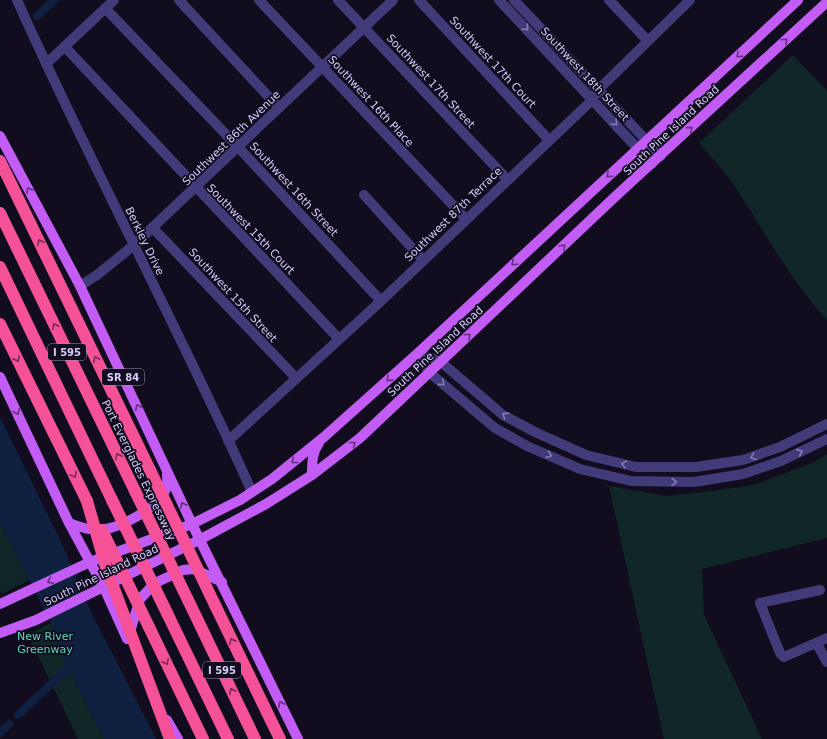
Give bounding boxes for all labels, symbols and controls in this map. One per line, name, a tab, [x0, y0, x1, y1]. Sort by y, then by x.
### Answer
street label: Southwest 17th Court	[447, 14, 539, 111]
one-way arrow	[521, 24, 528, 31]
street label: Southwest 18th Street	[538, 25, 632, 124]
street label: Southwest 17th Street	[384, 32, 478, 131]
one-way arrow	[780, 38, 788, 46]
one-way arrow	[736, 50, 744, 58]
street label: Southwest 16th Place	[325, 53, 416, 150]
street label: South Pine Island Road	[621, 83, 722, 178]
street label: Southwest 86th Avenue	[180, 88, 283, 189]
one-way arrow	[610, 119, 617, 126]
one-way arrow	[685, 127, 692, 134]
street label: Southwest 16th Street	[247, 140, 341, 239]
street label: Southwest 87th Terrace	[402, 164, 505, 264]
one-way arrow	[606, 170, 614, 178]
street label: Southwest 15th Court	[204, 182, 298, 278]
one-way arrow	[26, 187, 33, 194]
street label: Berkley Drive	[122, 205, 167, 278]
one-way arrow	[37, 239, 45, 247]
one-way arrow	[558, 244, 566, 252]
street label: Southwest 15th Street	[186, 246, 280, 345]
one-way arrow	[511, 259, 519, 266]
street label: South Pine Island Road	[385, 304, 486, 399]
one-way arrow	[52, 323, 60, 330]
one-way arrow	[463, 334, 471, 341]
road number: I 595	[48, 344, 86, 360]
one-way arrow	[12, 354, 20, 362]
one-way arrow	[93, 356, 101, 364]
road number: SR 84	[102, 369, 144, 385]
one-way arrow	[386, 374, 394, 382]
one-way arrow	[437, 378, 444, 385]
street label: Port Everglades Expressway	[99, 398, 179, 543]
one-way arrow	[135, 404, 143, 412]
one-way arrow	[12, 407, 20, 415]
one-way arrow	[502, 412, 509, 420]
one-way arrow	[348, 442, 355, 449]
one-way arrow	[796, 449, 803, 457]
one-way arrow	[544, 450, 552, 458]
one-way arrow	[115, 452, 123, 460]
one-way arrow	[750, 452, 757, 460]
one-way arrow	[291, 457, 298, 464]
one-way arrow	[621, 460, 628, 469]
one-way arrow	[70, 471, 77, 479]
one-way arrow	[671, 477, 677, 486]
one-way arrow	[180, 501, 188, 509]
street label: South Pine Island Road	[42, 542, 161, 609]
one-way arrow	[47, 576, 54, 584]
park label: New River Greenway	[17, 630, 73, 656]
one-way arrow	[229, 638, 237, 645]
one-way arrow	[161, 658, 169, 665]
road number: I 595	[203, 662, 241, 678]
one-way arrow	[229, 688, 237, 696]
one-way arrow	[278, 701, 286, 708]

